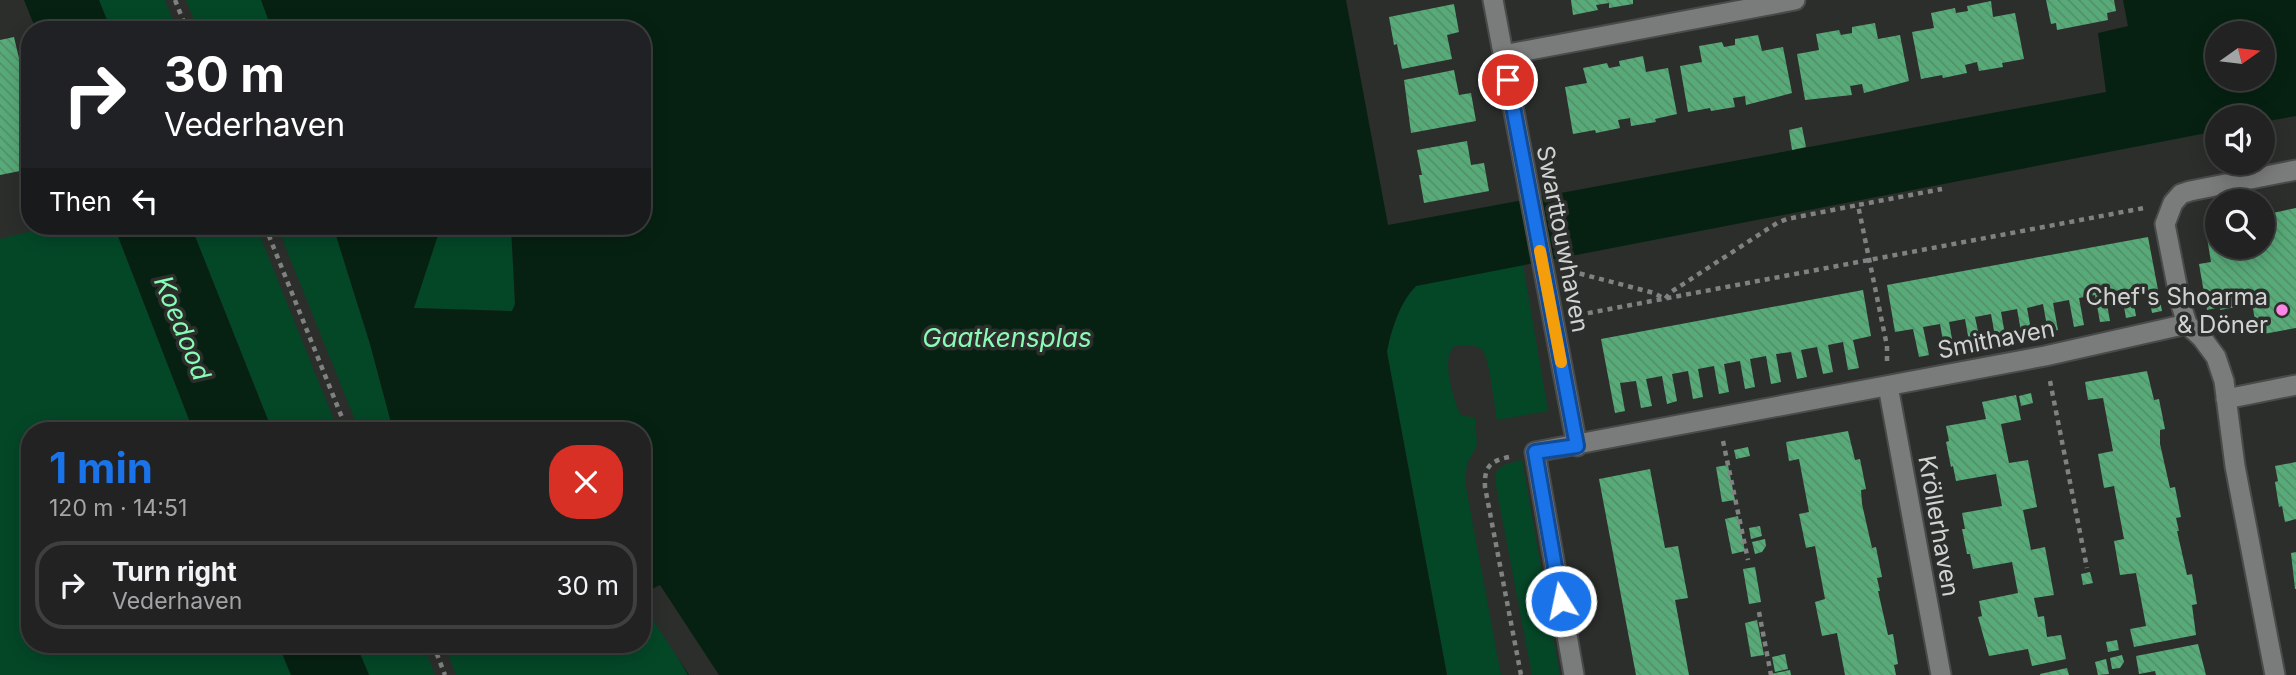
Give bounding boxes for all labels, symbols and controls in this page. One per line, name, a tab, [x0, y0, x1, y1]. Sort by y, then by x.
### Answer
north arrow	[2205, 21, 2275, 91]
map controls	[2205, 21, 2275, 259]
text: 30 m	[164, 45, 285, 104]
icon: right	[49, 49, 140, 140]
pin	[1478, 50, 1538, 110]
icon: arrive	[1489, 61, 1527, 99]
text: Vederhaven	[164, 105, 345, 144]
button: sound	[2205, 105, 2275, 175]
street label: Swarttouwhaven	[1531, 143, 1595, 335]
icon: left	[126, 182, 164, 220]
text: Then	[49, 186, 112, 217]
button: search	[2205, 189, 2275, 259]
water label: Koedood	[148, 271, 218, 385]
place label: Chef's Shoarma & Döner	[2085, 282, 2268, 339]
marker: Chef's Shoarma & Döner	[2274, 302, 2290, 318]
street label: Smithaven	[1935, 313, 2057, 365]
water label: Gaatkensplas	[922, 322, 1092, 353]
text: 1 min	[49, 442, 153, 493]
button: close	[549, 445, 623, 519]
street label: Kröllerhaven	[1912, 453, 1966, 599]
text: 120 m · 14:51	[49, 494, 187, 522]
text: Turn right	[112, 556, 237, 587]
position arrow	[1524, 564, 1598, 638]
icon: right	[53, 566, 91, 604]
text: 30 m	[556, 570, 619, 601]
text: Vederhaven	[112, 587, 242, 615]

